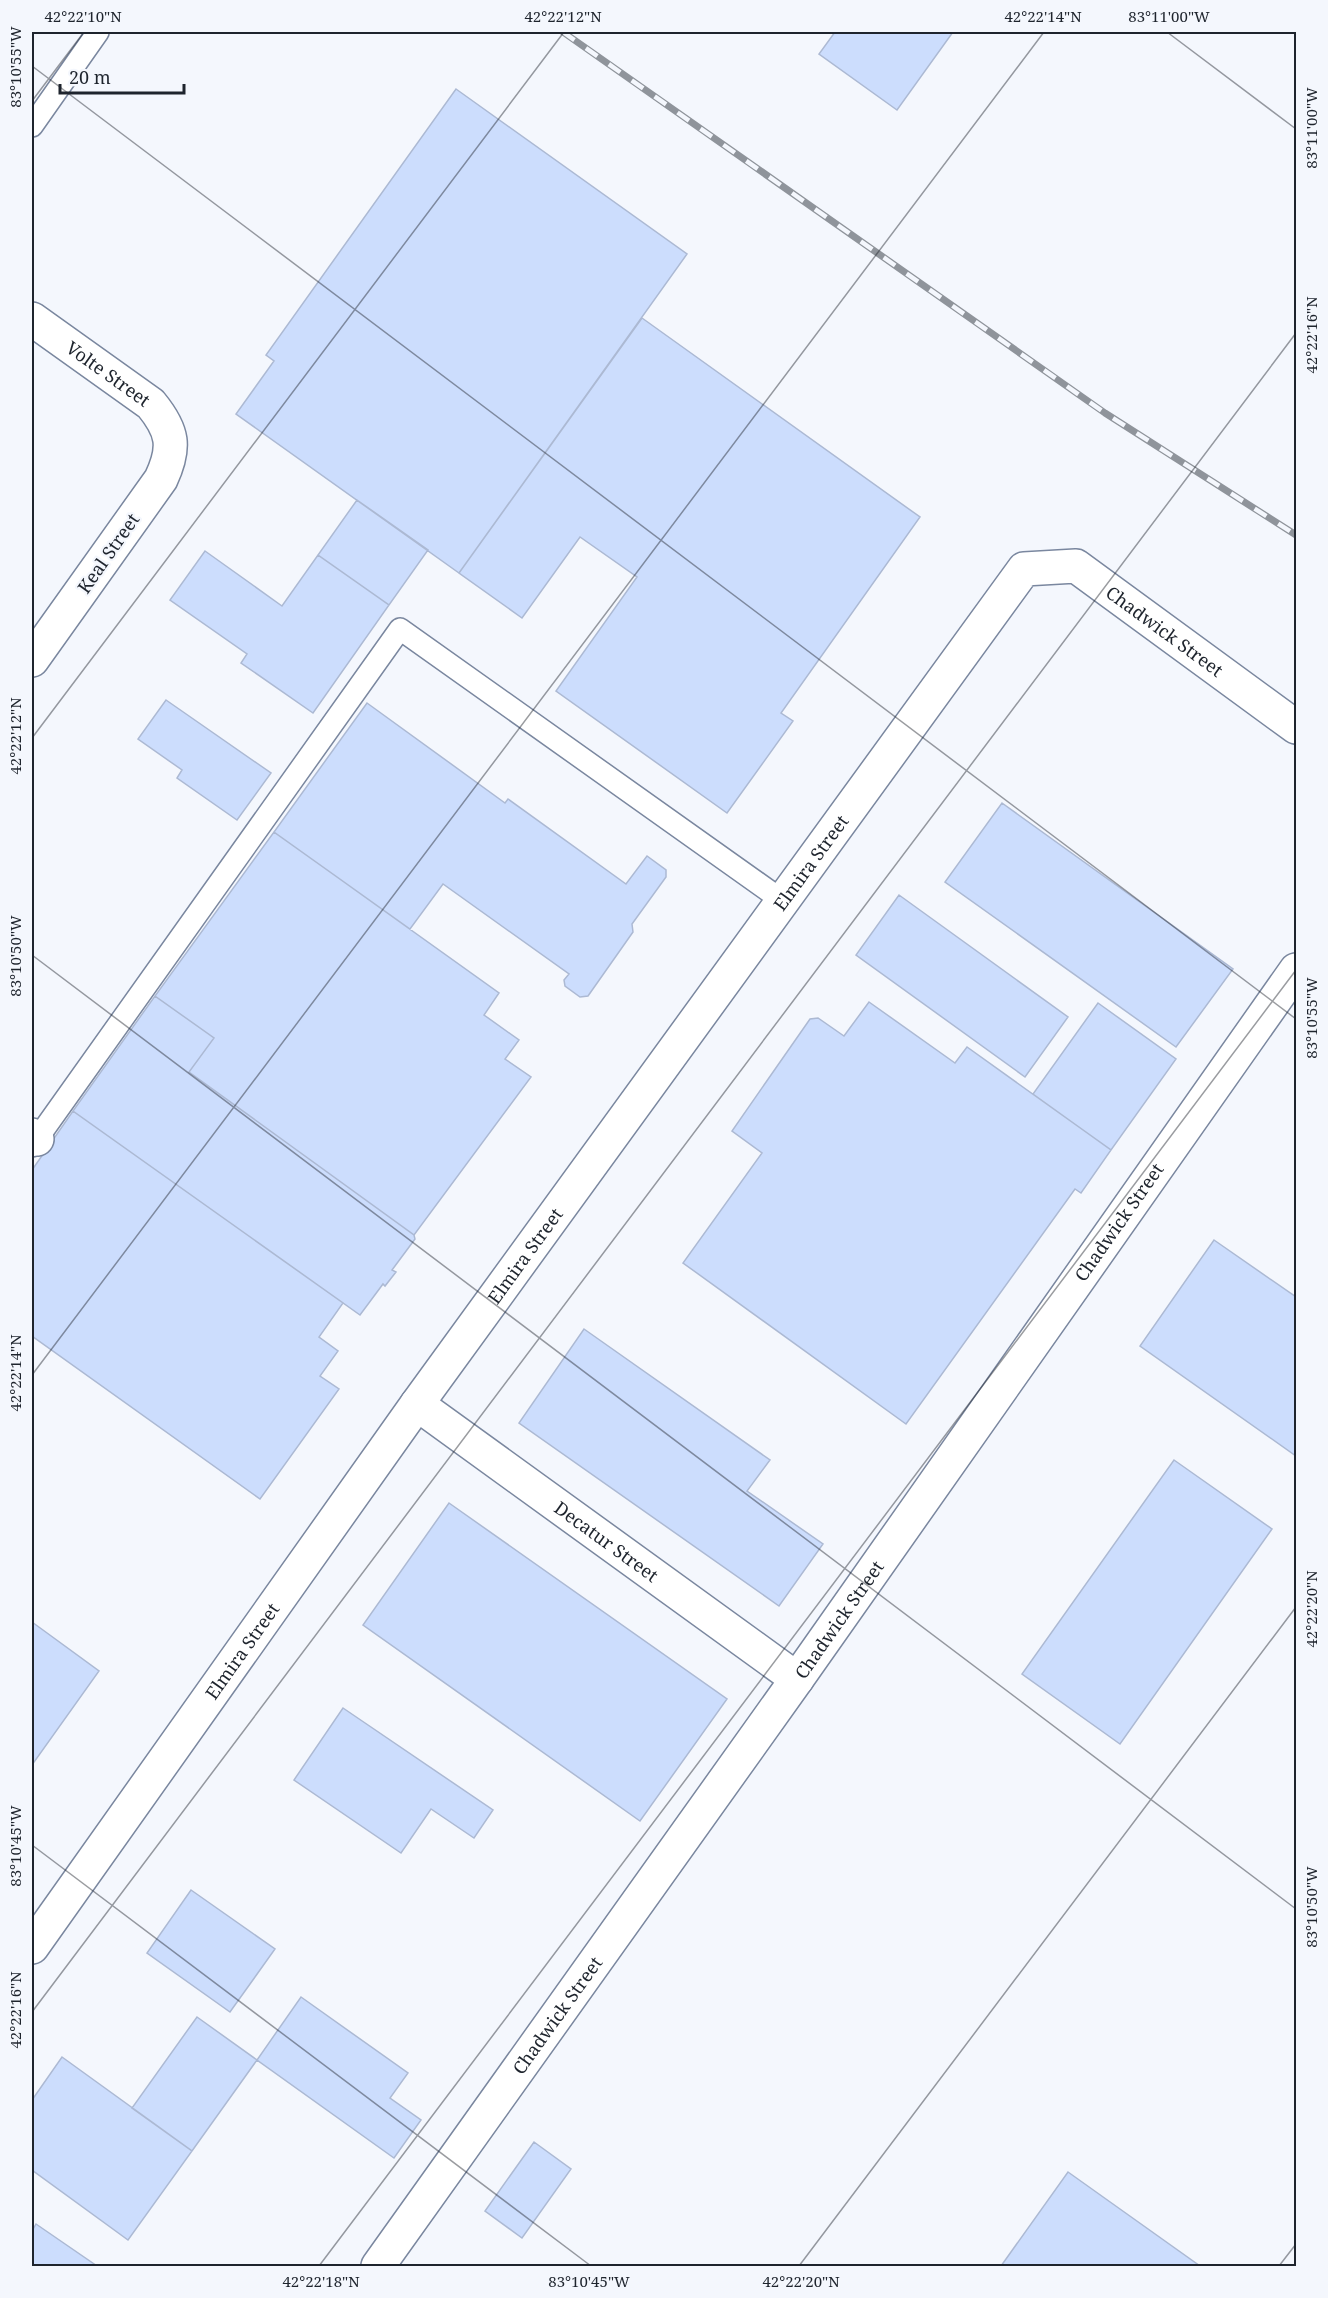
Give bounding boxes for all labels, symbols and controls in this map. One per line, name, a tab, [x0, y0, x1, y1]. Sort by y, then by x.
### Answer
text: 42°22'10"N	[44, 6, 122, 26]
text: 42°22'12"N	[524, 6, 602, 26]
text: 42°22'14"N	[1004, 6, 1082, 26]
text: 83°11'00"W	[1128, 6, 1210, 26]
text: 83°10'55"W	[5, 26, 25, 108]
scale bar	[60, 57, 184, 95]
text: 20 m	[69, 65, 111, 89]
text: 83°11'00"W	[1301, 87, 1321, 169]
text: 42°22'16"N	[1301, 296, 1321, 374]
street label: Volte Street	[62, 335, 155, 412]
street label: Keal Street	[72, 508, 144, 598]
street label: Chadwick Street	[1101, 580, 1228, 682]
text: 42°22'12"N	[5, 697, 25, 775]
street label: Elmira Street	[768, 810, 853, 915]
text: 83°10'50"W	[5, 915, 25, 997]
text: 83°10'55"W	[1301, 977, 1321, 1059]
street label: Chadwick Street	[1069, 1158, 1169, 1286]
street label: Elmira Street	[482, 1203, 568, 1308]
text: 42°22'14"N	[5, 1334, 25, 1412]
street label: Decatur Street	[550, 1495, 663, 1587]
street label: Chadwick Street	[789, 1556, 889, 1683]
text: 42°22'20"N	[1301, 1570, 1321, 1648]
street label: Elmira Street	[200, 1598, 284, 1704]
text: 83°10'45"W	[5, 1805, 25, 1887]
text: 83°10'50"W	[1301, 1866, 1321, 1948]
street label: Chadwick Street	[507, 1952, 607, 2079]
text: 42°22'16"N	[5, 1971, 25, 2049]
text: 42°22'18"N	[282, 2271, 360, 2291]
text: 83°10'45"W	[548, 2271, 630, 2291]
text: 42°22'20"N	[762, 2271, 840, 2291]

